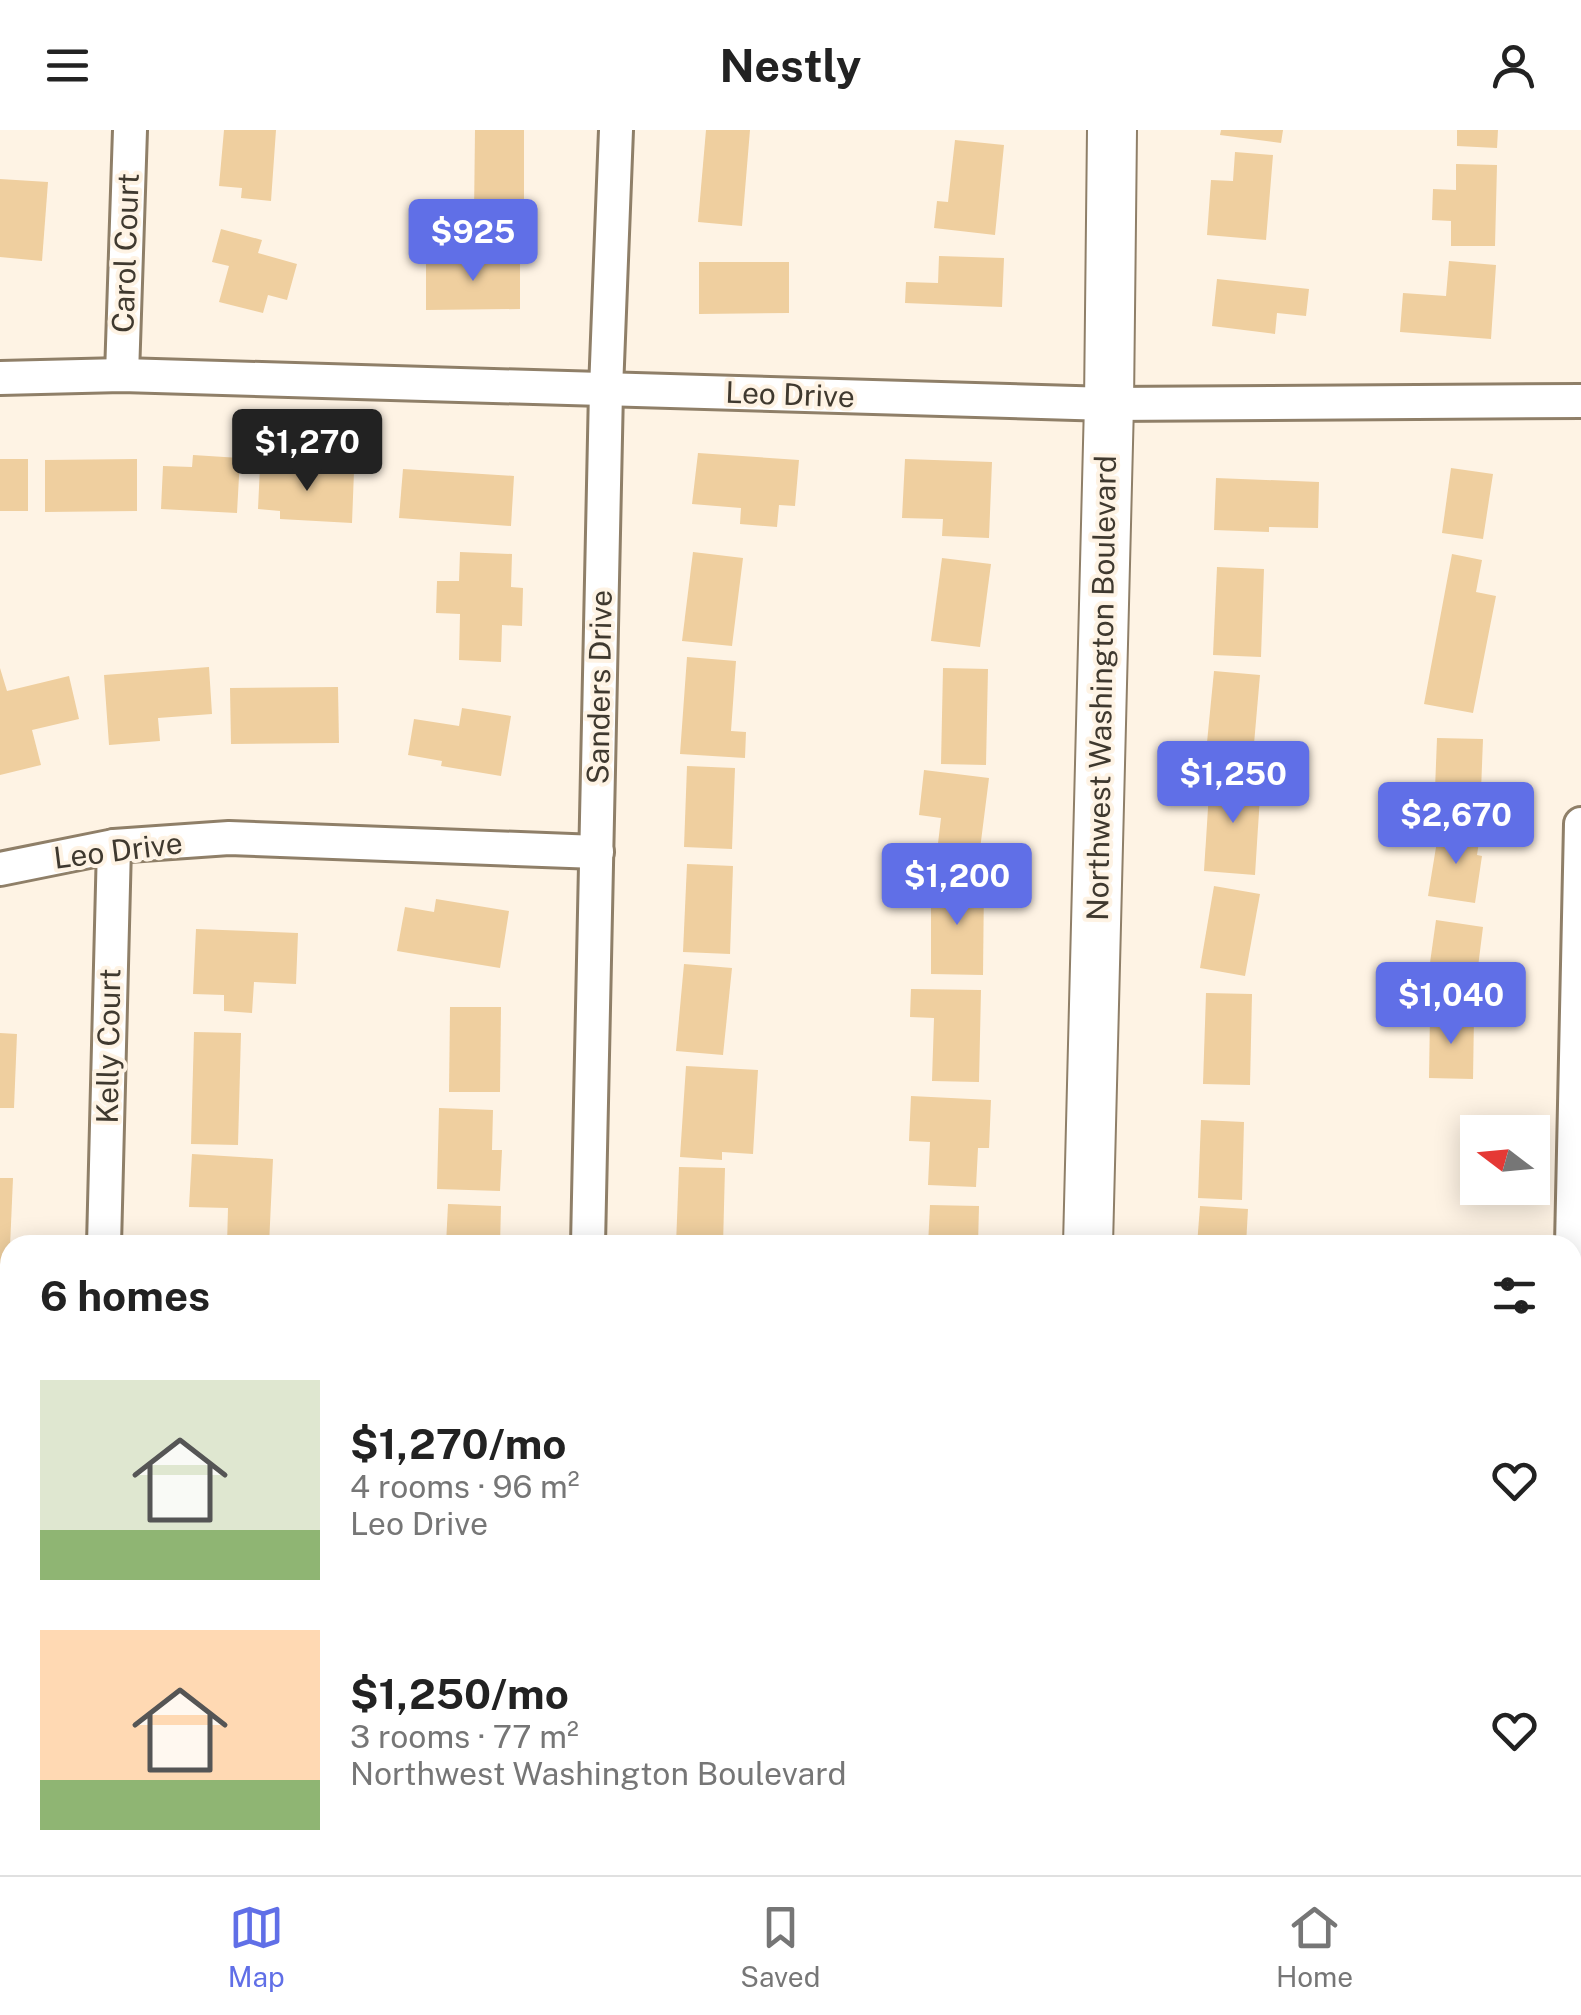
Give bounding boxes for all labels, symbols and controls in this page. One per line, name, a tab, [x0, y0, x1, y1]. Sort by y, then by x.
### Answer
icon: menu	[40, 38, 95, 93]
icon: person	[1486, 38, 1541, 93]
text: Nestly	[720, 39, 861, 92]
street label: Carol Court	[104, 172, 146, 334]
pin: $925	[414, 199, 532, 284]
text: $925	[431, 213, 515, 250]
street label: Leo Drive	[725, 374, 855, 414]
pin: $1,270	[226, 409, 388, 494]
text: $1,270	[254, 423, 360, 460]
street label: Northwest Washington Boulevard	[1079, 455, 1123, 921]
street label: Sanders Drive	[579, 589, 619, 785]
pin: $1,250	[1152, 741, 1314, 826]
text: $1,250	[1179, 755, 1287, 792]
pin: $2,670	[1375, 782, 1537, 867]
text: $2,670	[1400, 796, 1512, 833]
street label: Leo Drive	[51, 824, 184, 876]
pin: $1,200	[876, 843, 1038, 928]
text: $1,200	[904, 857, 1010, 894]
pin: $1,040	[1370, 962, 1532, 1047]
street label: Kelly Court	[89, 968, 127, 1124]
text: $1,040	[1398, 976, 1504, 1013]
north arrow	[1460, 1115, 1550, 1205]
map controls	[1460, 1115, 1550, 1205]
icon: filters	[1487, 1268, 1542, 1323]
text: 6 homes	[40, 1271, 210, 1320]
text: $1,270/mo	[350, 1419, 566, 1468]
icon: home	[120, 1420, 240, 1540]
icon: heart	[1487, 1453, 1542, 1508]
text: 4 rooms · 96 m²	[350, 1468, 580, 1505]
text: Leo Drive	[350, 1505, 488, 1542]
text: $1,250/mo	[350, 1669, 569, 1718]
icon: home	[120, 1670, 240, 1790]
icon: heart	[1487, 1703, 1542, 1758]
text: 3 rooms · 77 m²	[350, 1718, 579, 1755]
text: Northwest Washington Boulevard	[350, 1755, 847, 1792]
tab: Map	[228, 1900, 285, 1993]
tab: Saved	[740, 1900, 820, 1993]
tab: Home	[1276, 1900, 1353, 1993]

